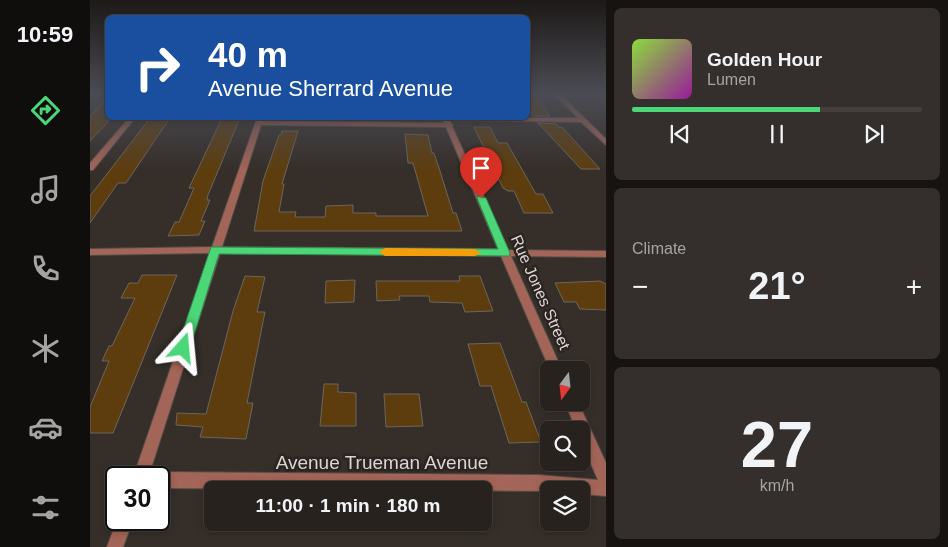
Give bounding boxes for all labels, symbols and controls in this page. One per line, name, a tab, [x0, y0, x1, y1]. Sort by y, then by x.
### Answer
text: 10:59	[17, 22, 73, 47]
icon: right	[125, 35, 190, 100]
text: 40 m	[208, 35, 288, 74]
text: Golden Hour	[707, 49, 822, 70]
text: Lumen	[707, 71, 756, 88]
text: Avenue Sherrard Avenue	[208, 76, 453, 101]
icon: directions	[28, 93, 63, 128]
icon: previous	[666, 120, 694, 148]
icon: pause	[763, 120, 791, 148]
icon: next	[860, 120, 888, 148]
pin	[460, 147, 502, 198]
icon: arrive	[467, 154, 495, 182]
icon: music	[28, 172, 63, 207]
street label: Rue Jones Street	[508, 232, 574, 353]
text: Climate	[632, 240, 686, 257]
icon: phone	[28, 251, 63, 286]
text: 21°	[748, 265, 806, 307]
text: −	[632, 271, 648, 302]
text: +	[906, 271, 922, 302]
position arrow	[156, 321, 208, 373]
icon: climate	[28, 331, 63, 366]
north arrow	[540, 361, 590, 411]
map controls	[540, 361, 590, 531]
text: 27	[741, 408, 813, 481]
icon: car	[28, 410, 63, 445]
button: search	[540, 421, 590, 471]
street label: Avenue Trueman Avenue	[276, 452, 488, 473]
speed limit sign: 30	[105, 466, 170, 531]
text: km/h	[760, 477, 794, 494]
button: layers	[540, 481, 590, 531]
icon: filters	[28, 490, 63, 525]
text: 11:00 · 1 min · 180 m	[256, 495, 440, 516]

